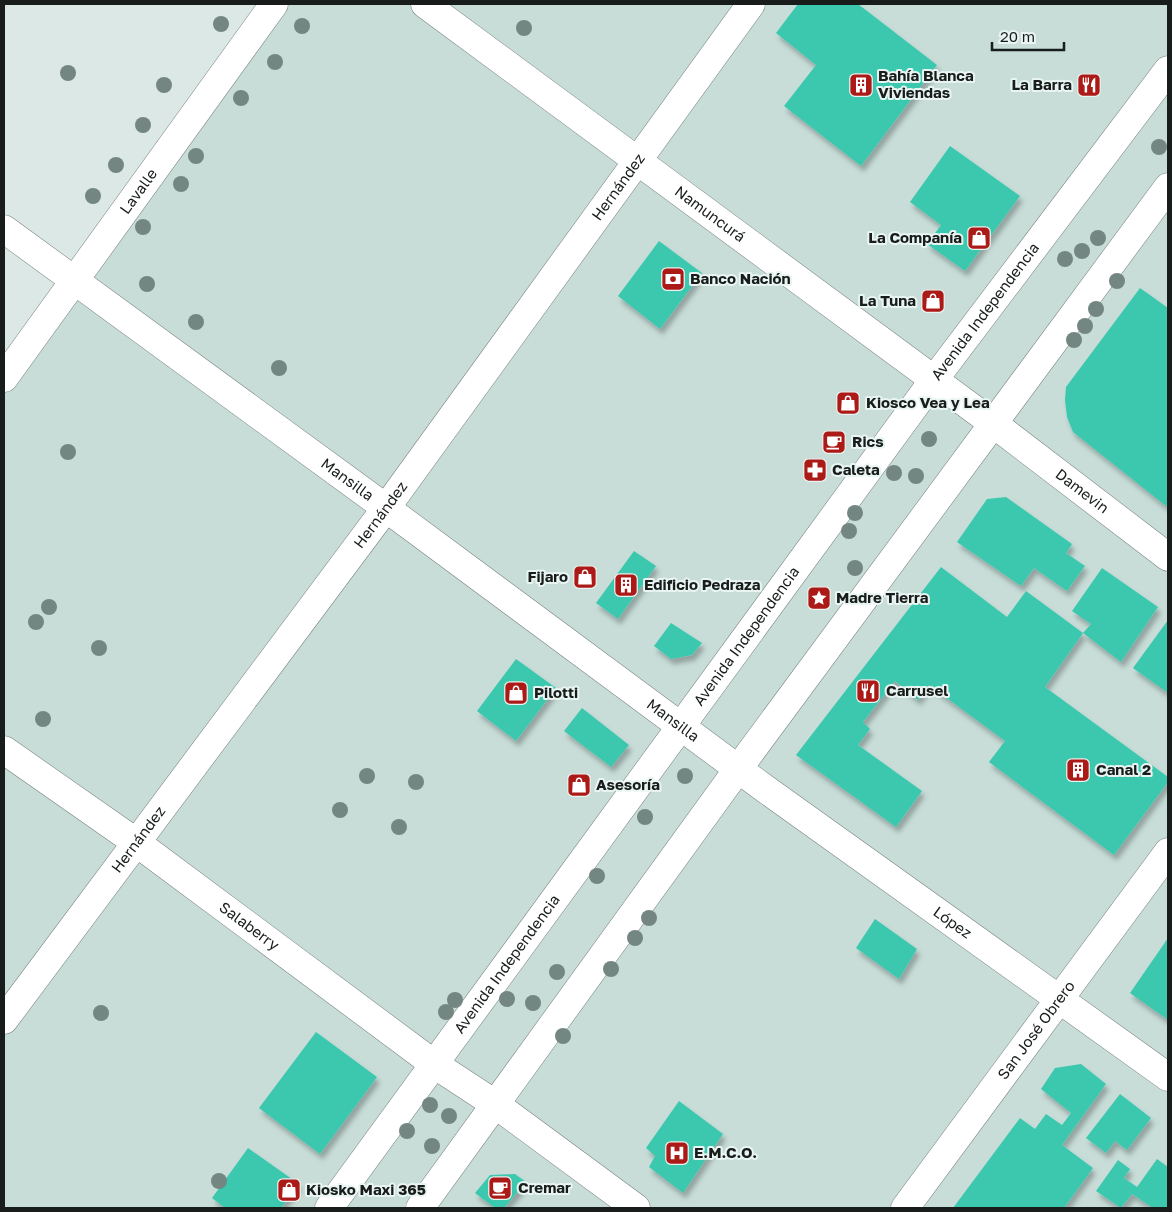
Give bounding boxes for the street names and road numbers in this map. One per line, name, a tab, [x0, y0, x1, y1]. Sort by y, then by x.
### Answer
street label: Hernández	[587, 149, 648, 224]
street label: Lavalle	[115, 165, 160, 217]
street label: Namuncurá	[672, 182, 749, 245]
street label: Avenida Independencia	[927, 239, 1042, 383]
street label: Mansilla	[318, 454, 378, 504]
street label: Damevin	[1052, 464, 1113, 517]
street label: Hernández	[349, 477, 411, 551]
street label: Avenida Independencia	[689, 563, 802, 709]
street label: Mansilla	[644, 694, 703, 745]
street label: Hernández	[107, 802, 169, 876]
street label: Avenida Independencia	[450, 891, 563, 1037]
street label: Salaberry	[216, 898, 284, 954]
street label: López	[930, 902, 976, 942]
street label: San José Obrero	[993, 977, 1078, 1083]

